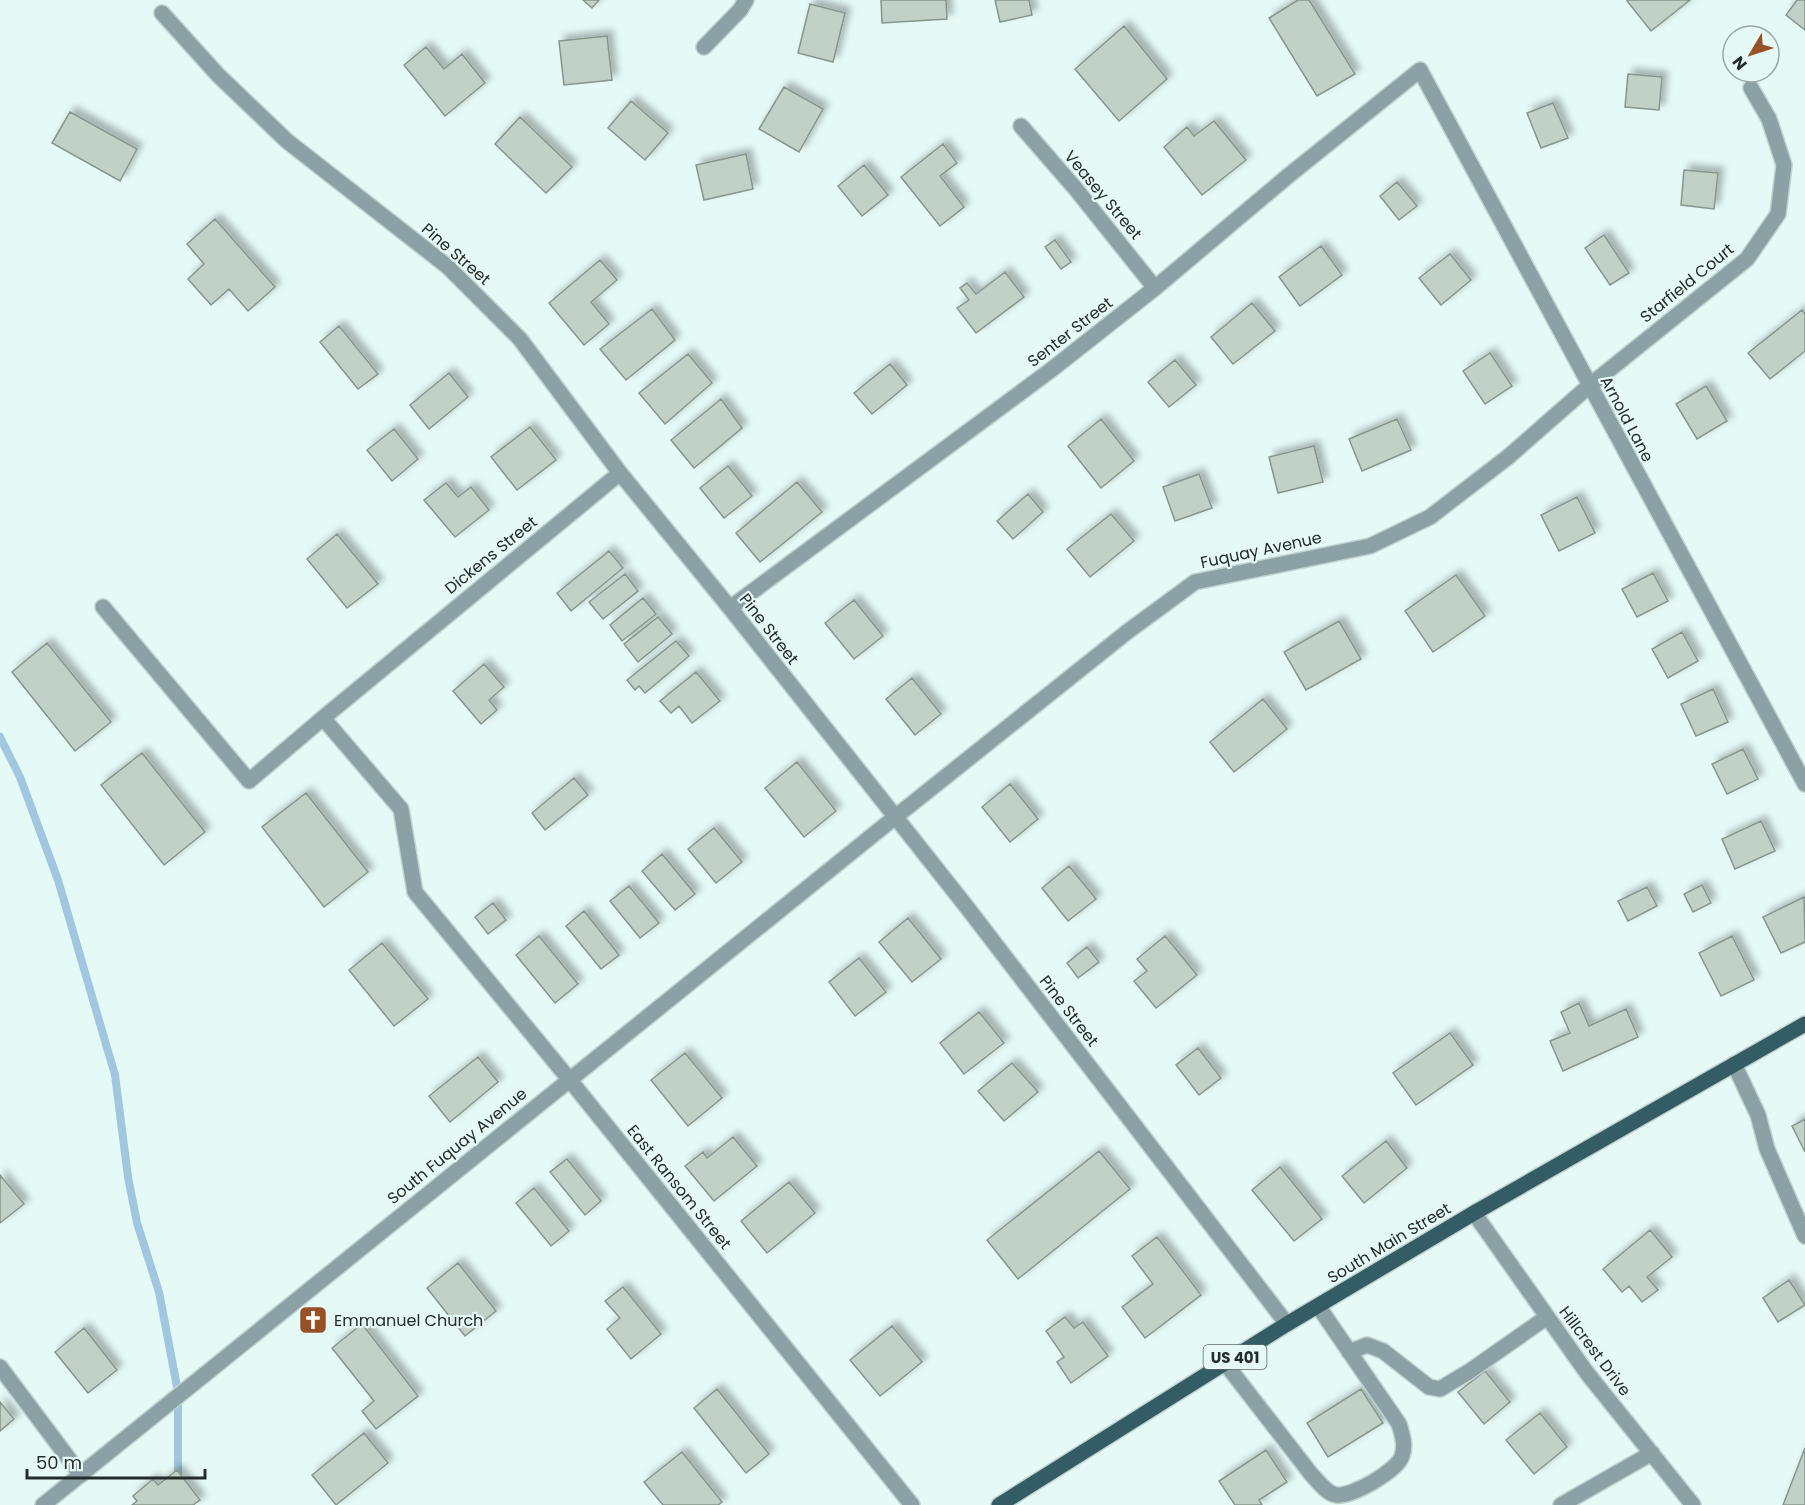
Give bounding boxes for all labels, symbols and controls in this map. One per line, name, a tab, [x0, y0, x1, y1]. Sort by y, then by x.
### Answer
north arrow	[1721, 24, 1781, 84]
text: N	[1727, 51, 1752, 75]
street label: Veasey Street	[1059, 145, 1147, 245]
street label: Pine Street	[417, 218, 496, 291]
street label: Starfield Court	[1635, 238, 1739, 328]
street label: Senter Street	[1023, 291, 1118, 373]
street label: Arnold Lane	[1595, 372, 1659, 466]
street label: Dickens Street	[440, 510, 542, 599]
street label: Fuquay Avenue	[1198, 526, 1324, 574]
street label: Pine Street	[734, 589, 804, 670]
street label: Pine Street	[1034, 971, 1104, 1052]
street label: South Fuquay Avenue	[382, 1082, 532, 1210]
street label: East Ransom Street	[621, 1120, 737, 1254]
street label: South Main Street	[1323, 1197, 1455, 1289]
street label: Hillcrest Drive	[1554, 1301, 1636, 1401]
church icon: Emmanuel Church	[297, 1304, 329, 1336]
place label: Emmanuel Church	[334, 1309, 483, 1332]
road number: US 401	[1204, 1345, 1266, 1369]
scale bar	[27, 1442, 206, 1480]
text: 50 m	[36, 1450, 82, 1475]

